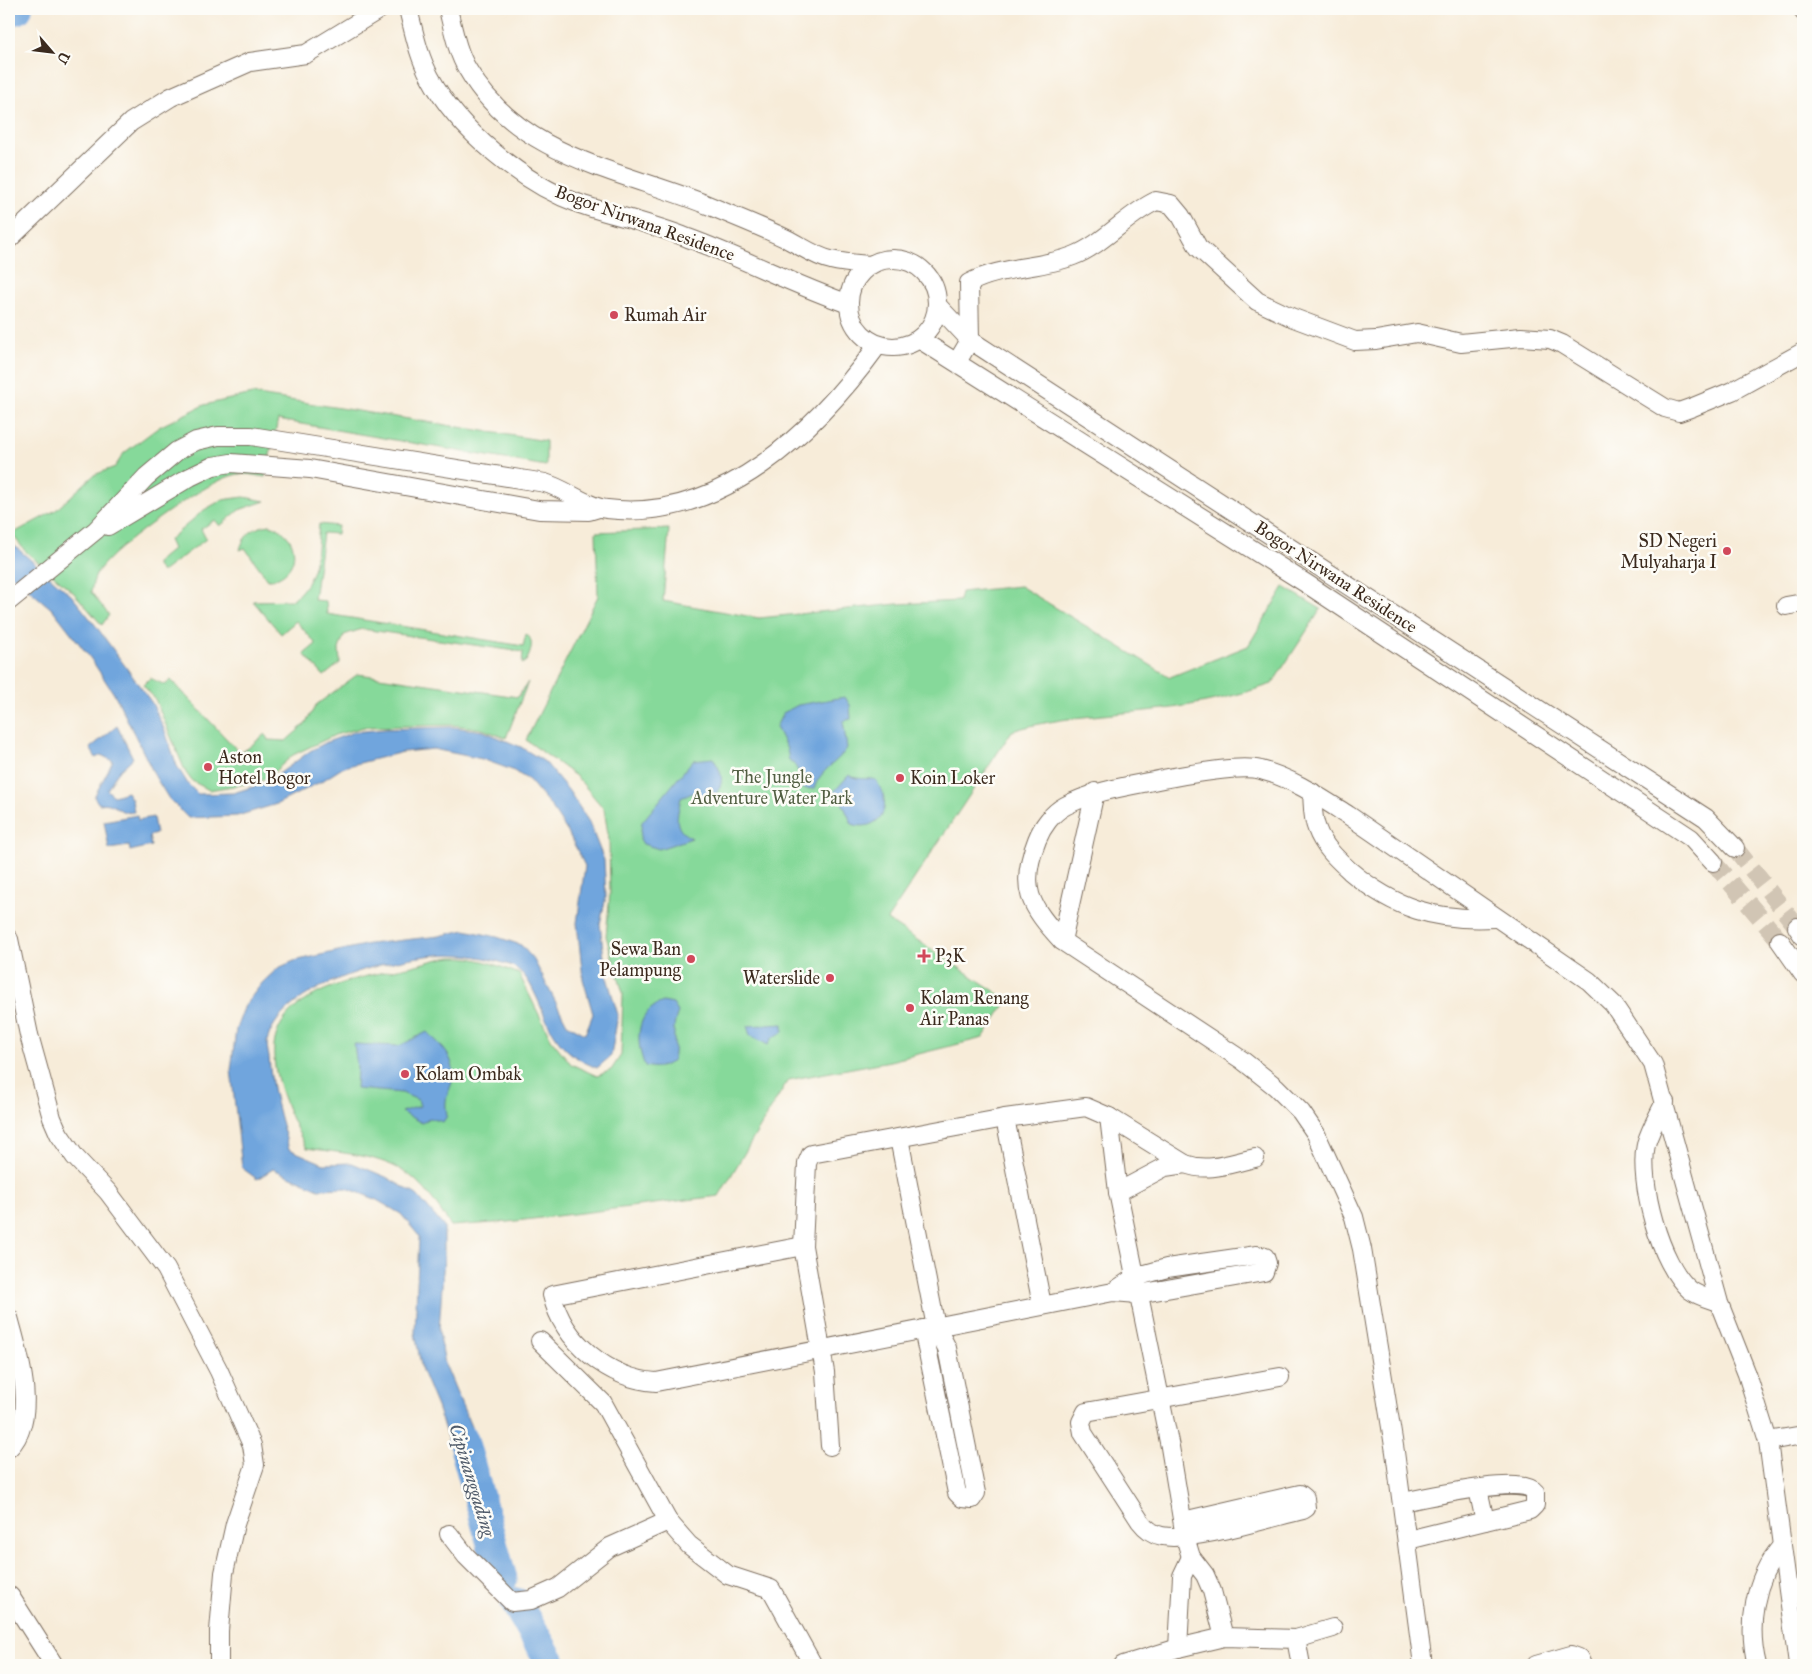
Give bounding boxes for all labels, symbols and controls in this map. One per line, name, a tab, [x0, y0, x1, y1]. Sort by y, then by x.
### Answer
north arrow	[28, 28, 78, 78]
text: U	[52, 49, 73, 68]
street label: Bogor Nirwana Residence	[552, 180, 738, 267]
place label: Rumah Air	[624, 304, 707, 326]
marker: Rumah Air	[608, 309, 620, 321]
street label: Bogor Nirwana Residence	[1250, 516, 1422, 639]
place label: SD Negeri Mulyaharja I	[1621, 530, 1717, 573]
marker: SD Negeri Mulyaharja I	[1721, 545, 1733, 557]
place label: Aston Hotel Bogor	[217, 746, 311, 790]
marker: Aston Hotel Bogor	[202, 761, 214, 773]
park label: The Jungle Adventure Water Park	[690, 766, 853, 809]
place label: Koin Loker	[910, 767, 995, 789]
marker: Koin Loker	[894, 772, 906, 784]
place label: Sewa Ban Pelampung	[599, 938, 682, 982]
place label: P3K	[935, 945, 966, 967]
marker: P3K	[917, 949, 931, 963]
marker: Sewa Ban Pelampung	[685, 953, 697, 965]
place label: Waterslide	[743, 967, 820, 989]
marker: Waterslide	[824, 972, 836, 984]
place label: Kolam Renang Air Panas	[919, 987, 1029, 1030]
marker: Kolam Renang Air Panas	[904, 1002, 916, 1014]
place label: Kolam Ombak	[415, 1063, 522, 1085]
marker: Kolam Ombak	[399, 1068, 411, 1080]
water label: Cipinanggading	[443, 1421, 501, 1541]

